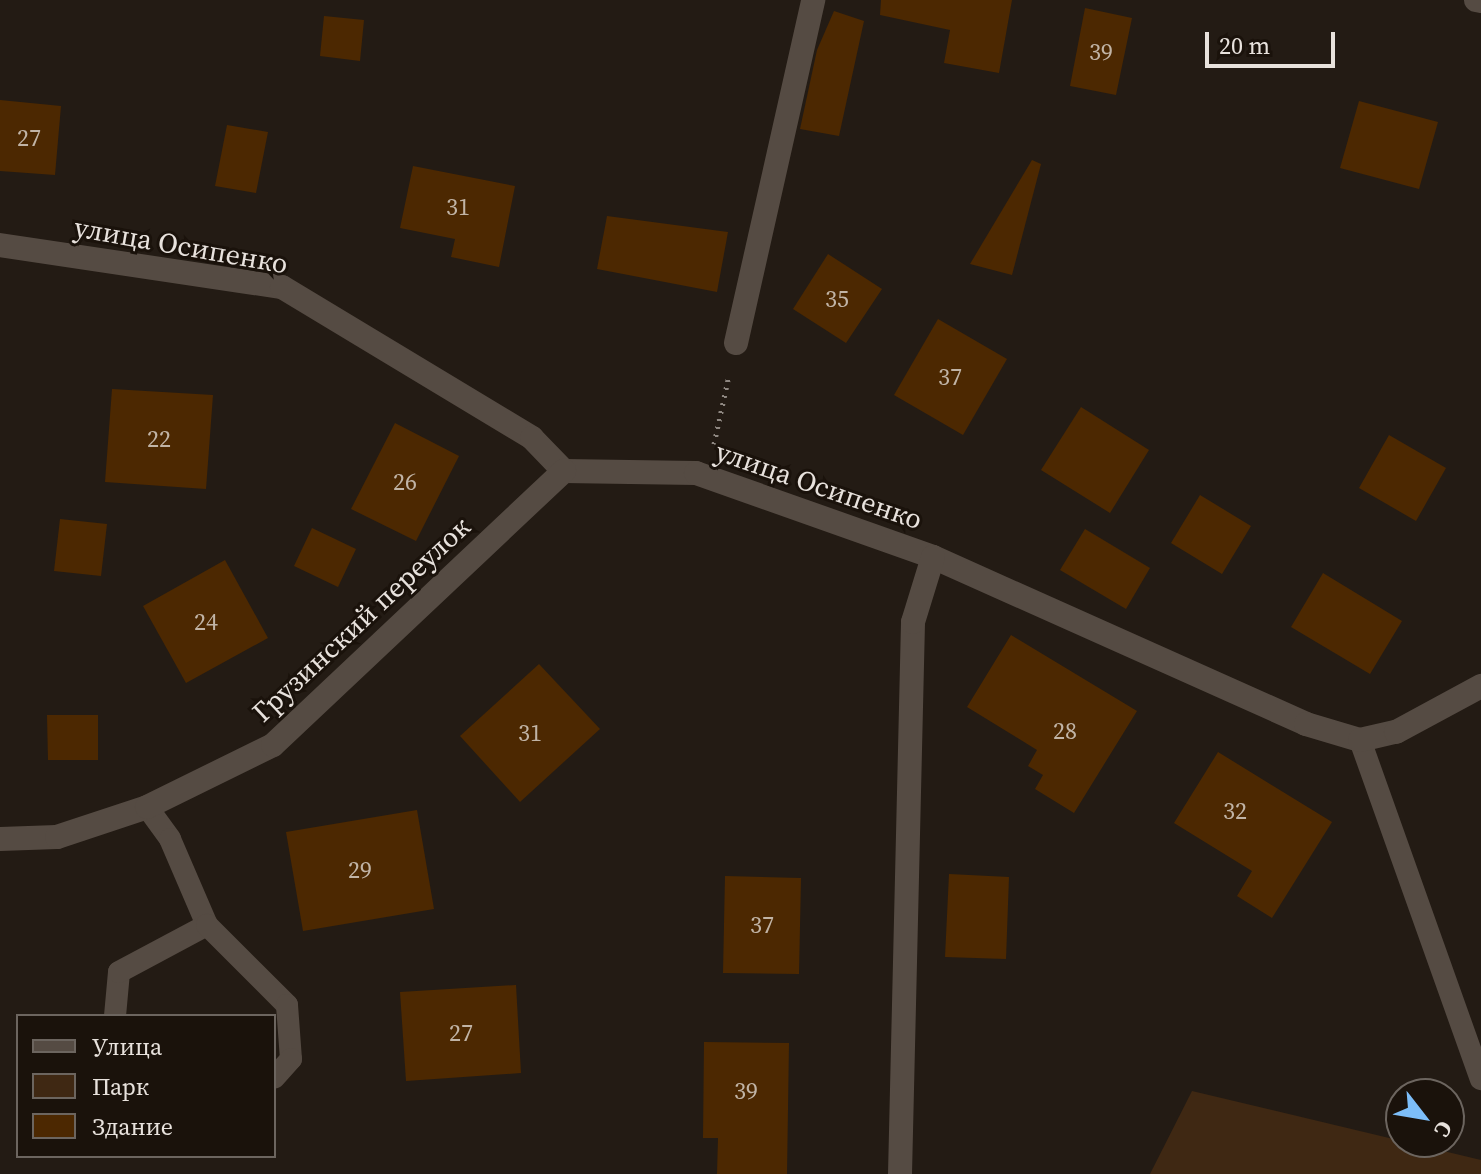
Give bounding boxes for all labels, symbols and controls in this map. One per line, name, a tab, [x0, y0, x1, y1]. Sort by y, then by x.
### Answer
scale bar	[1209, 16, 1339, 66]
text: 20 m	[1219, 29, 1270, 62]
house number: 39	[1089, 38, 1113, 66]
house number: 27	[17, 124, 41, 152]
house number: 31	[446, 193, 470, 221]
street label: улица Осипенко	[72, 210, 290, 280]
house number: 35	[825, 285, 849, 313]
house number: 37	[938, 363, 962, 391]
house number: 22	[147, 425, 171, 453]
street label: улица Осипенко	[711, 434, 927, 536]
house number: 26	[393, 468, 417, 496]
street label: Грузинский переулок	[245, 509, 477, 729]
house number: 24	[194, 608, 218, 636]
house number: 28	[1053, 717, 1077, 745]
house number: 31	[518, 719, 542, 747]
house number: 32	[1223, 797, 1247, 825]
house number: 29	[348, 856, 372, 884]
house number: 37	[750, 911, 774, 939]
legend	[16, 1014, 276, 1158]
house number: 27	[449, 1019, 473, 1047]
text: Улица	[92, 1030, 162, 1063]
text: Парк	[92, 1070, 149, 1103]
house number: 39	[734, 1077, 758, 1105]
north arrow	[1385, 1078, 1465, 1158]
text: Здание	[92, 1110, 173, 1143]
text: С	[1427, 1116, 1460, 1143]

